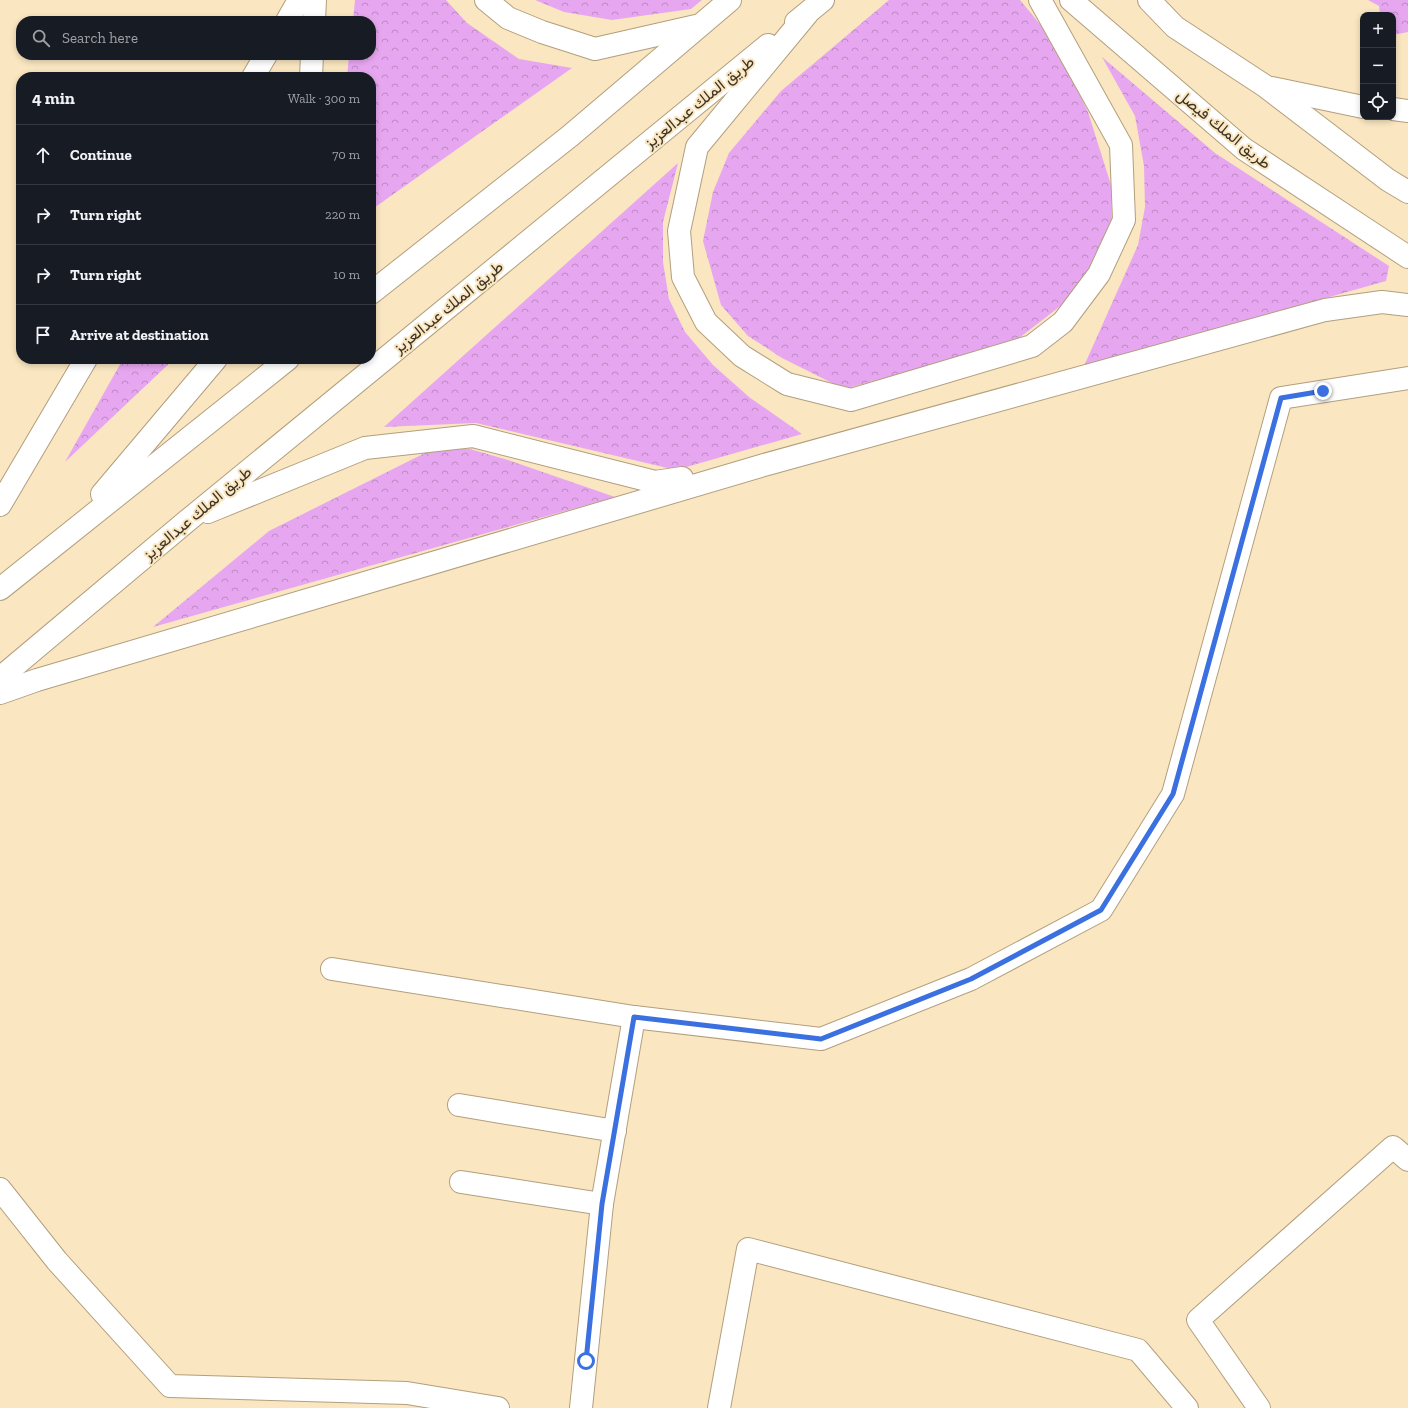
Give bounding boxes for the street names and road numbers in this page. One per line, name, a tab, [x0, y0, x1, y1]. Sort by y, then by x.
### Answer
street label: طريق الملك عبدالعزيز	[639, 52, 758, 154]
street label: طريق الملك فيصل	[1172, 85, 1275, 174]
street label: طريق الملك عبدالعزيز	[388, 257, 507, 359]
street label: طريق الملك عبدالعزيز	[138, 462, 256, 565]

